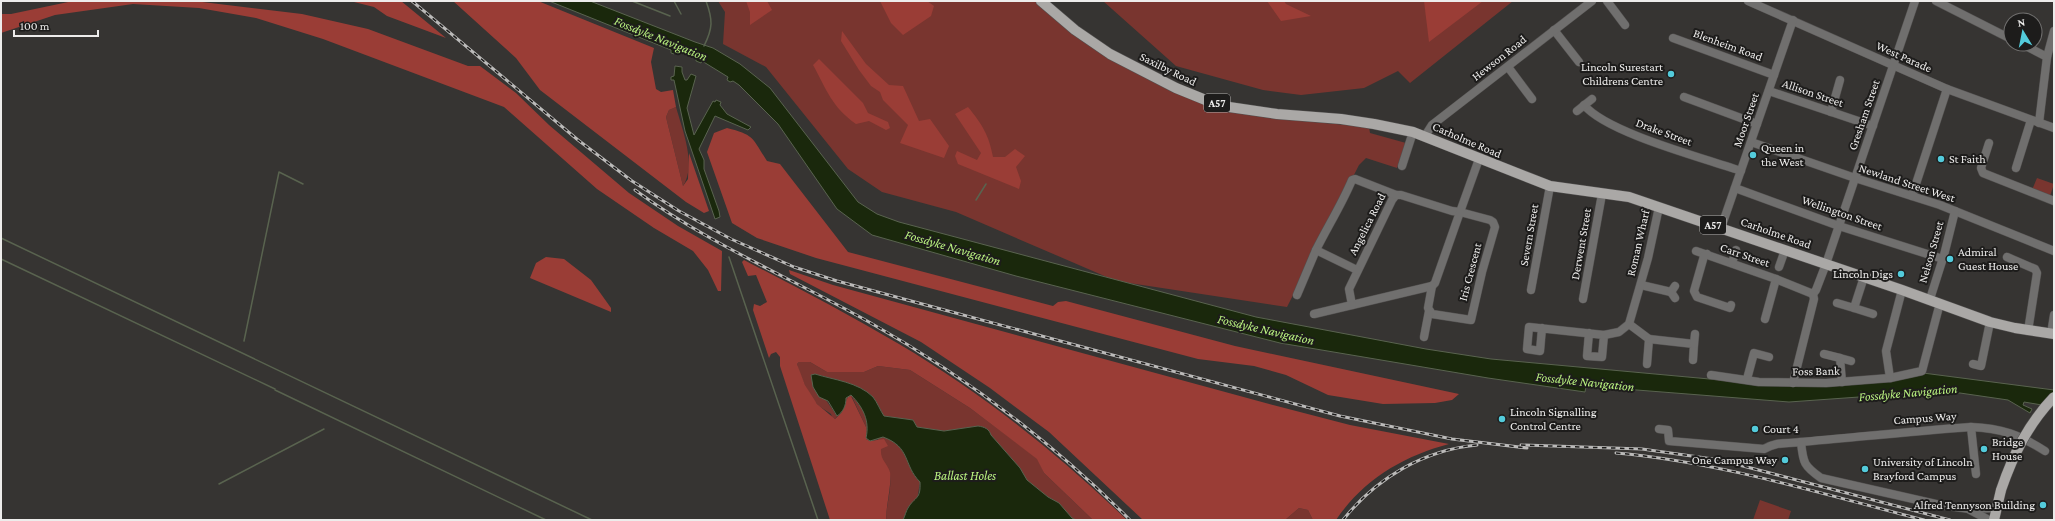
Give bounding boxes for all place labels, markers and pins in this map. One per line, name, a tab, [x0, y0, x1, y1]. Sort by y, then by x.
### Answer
place label: Lincoln Surestart Childrens Centre	[1581, 60, 1664, 88]
marker: Lincoln Surestart Childrens Centre	[1666, 69, 1676, 79]
place label: Queen in the West	[1761, 141, 1805, 169]
marker: Queen in the West	[1748, 150, 1758, 160]
place label: St Faith	[1949, 152, 1986, 166]
marker: St Faith	[1936, 154, 1946, 164]
place label: Admiral Guest House	[1958, 245, 2018, 273]
marker: Admiral Guest House	[1945, 254, 1955, 264]
place label: Lincoln Digs	[1833, 267, 1893, 281]
marker: Lincoln Digs	[1896, 269, 1906, 279]
place label: Lincoln Signalling Control Centre	[1510, 405, 1597, 433]
marker: Lincoln Signalling Control Centre	[1497, 414, 1507, 424]
place label: Court 4	[1763, 422, 1799, 436]
marker: Court 4	[1750, 424, 1760, 434]
place label: Bridge House	[1992, 435, 2023, 463]
marker: Bridge House	[1979, 444, 1989, 454]
place label: One Campus Way	[1692, 453, 1777, 467]
marker: One Campus Way	[1780, 455, 1790, 465]
place label: University of Lincoln Brayford Campus	[1873, 455, 1973, 483]
marker: University of Lincoln Brayford Campus	[1860, 464, 1870, 474]
place label: Alfred Tennyson Building	[1914, 498, 2035, 512]
marker: Alfred Tennyson Building	[2038, 500, 2048, 510]

